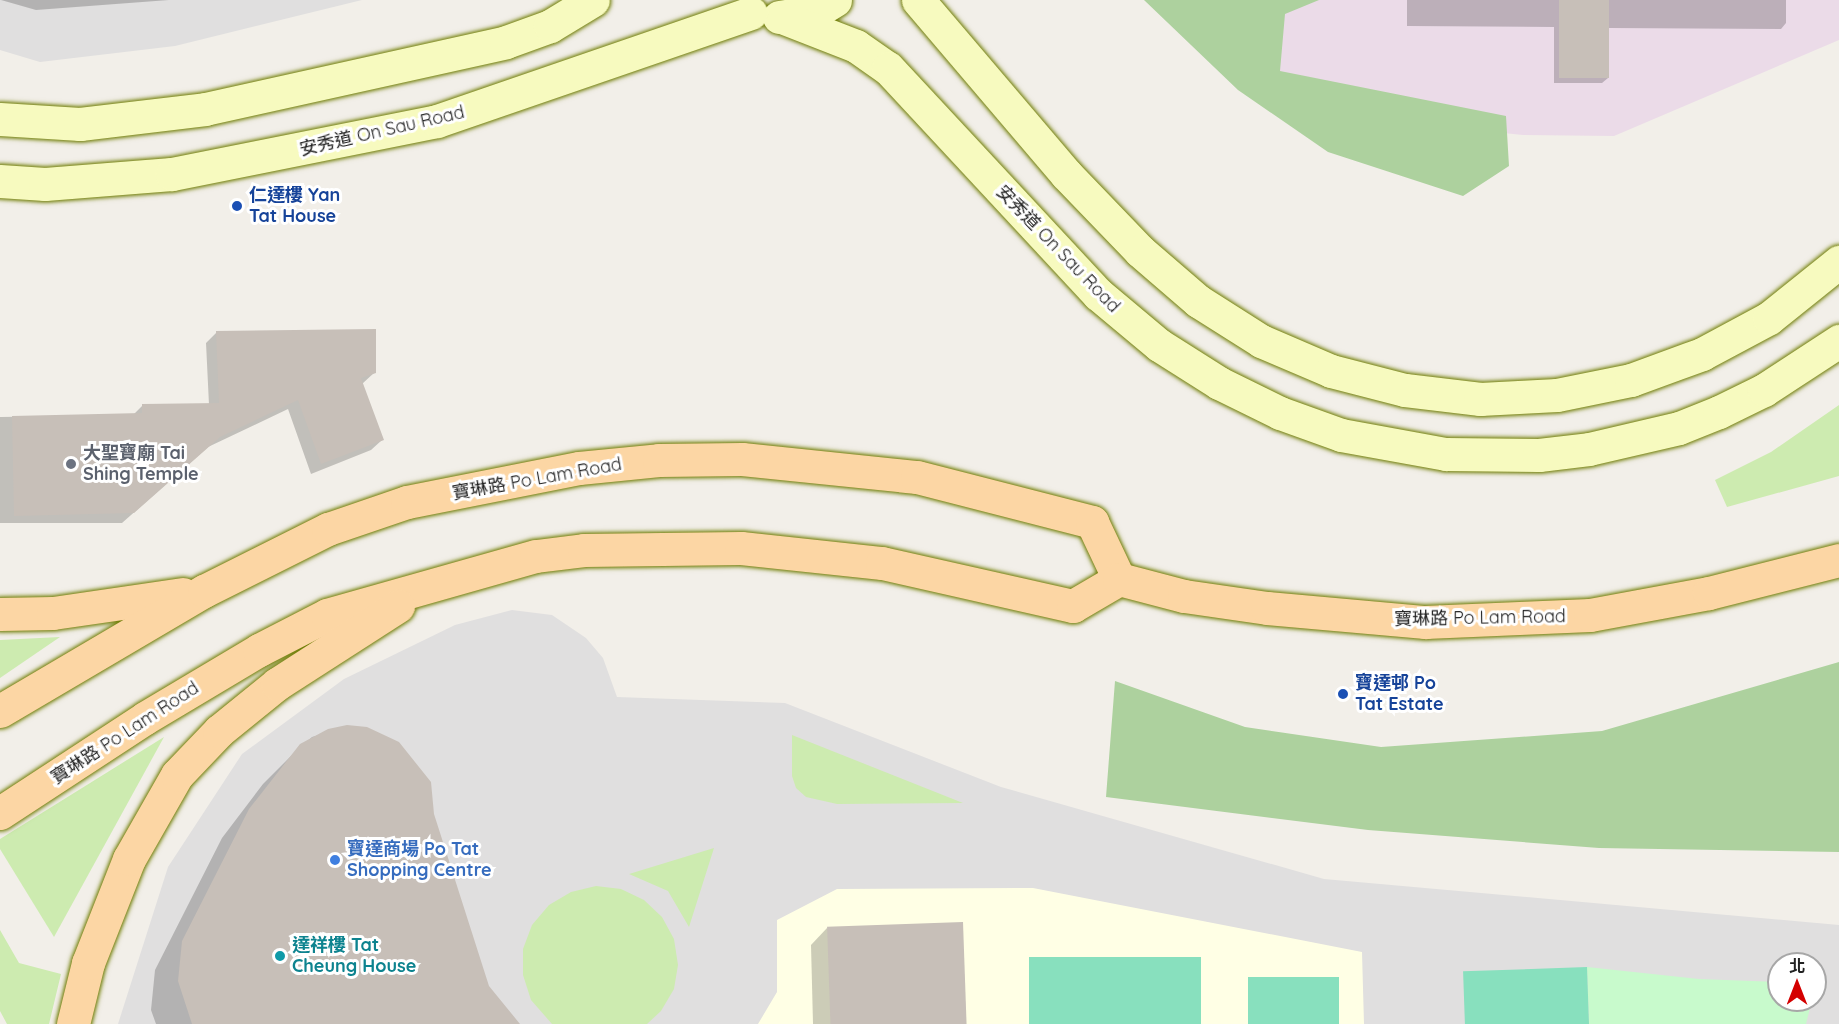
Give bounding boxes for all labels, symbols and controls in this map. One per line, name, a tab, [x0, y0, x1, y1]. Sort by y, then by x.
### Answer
street label: 安秀道 On Sau Road	[297, 102, 467, 160]
street label: 安秀道 On Sau Road	[992, 181, 1124, 317]
place label: 仁達樓 Yan Tat House	[249, 185, 340, 228]
marker: 仁達樓 Yan Tat House	[230, 199, 244, 213]
place label: 大聖寶廟 Tai Shing Temple	[83, 443, 199, 486]
street label: 寶琳路 Po Lam Road	[451, 453, 623, 505]
marker: 大聖寶廟 Tai Shing Temple	[64, 457, 78, 471]
street label: 寶琳路 Po Lam Road	[1394, 606, 1566, 630]
place label: 寶達邨 Po Tat Estate	[1355, 673, 1444, 716]
street label: 寶琳路 Po Lam Road	[47, 677, 203, 789]
marker: 寶達邨 Po Tat Estate	[1336, 687, 1350, 701]
place label: 寶達商場 Po Tat Shopping Centre	[347, 839, 492, 882]
marker: 寶達商場 Po Tat Shopping Centre	[328, 853, 342, 867]
place label: 達祥樓 Tat Cheung House	[292, 935, 416, 978]
marker: 達祥樓 Tat Cheung House	[273, 949, 287, 963]
north arrow	[1767, 952, 1827, 1012]
text: 北	[1789, 956, 1805, 976]

